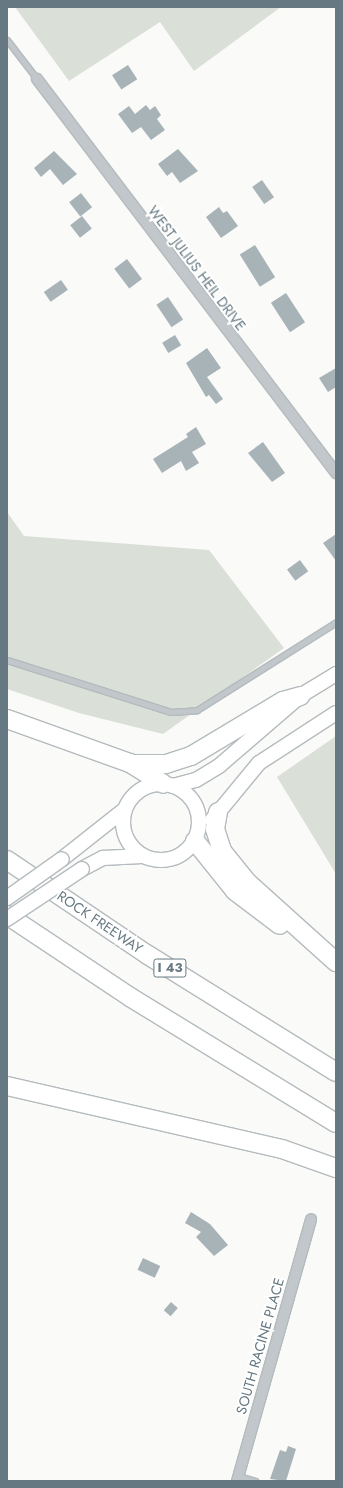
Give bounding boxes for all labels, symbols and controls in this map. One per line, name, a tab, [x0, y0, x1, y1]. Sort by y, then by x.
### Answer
street label: WEST JULIUS HEIL DRIVE	[145, 202, 249, 334]
street label: ROCK FREEWAY	[54, 887, 146, 957]
road number: I 43	[153, 957, 187, 979]
street label: SOUTH RACINE PLACE	[232, 1276, 288, 1416]

